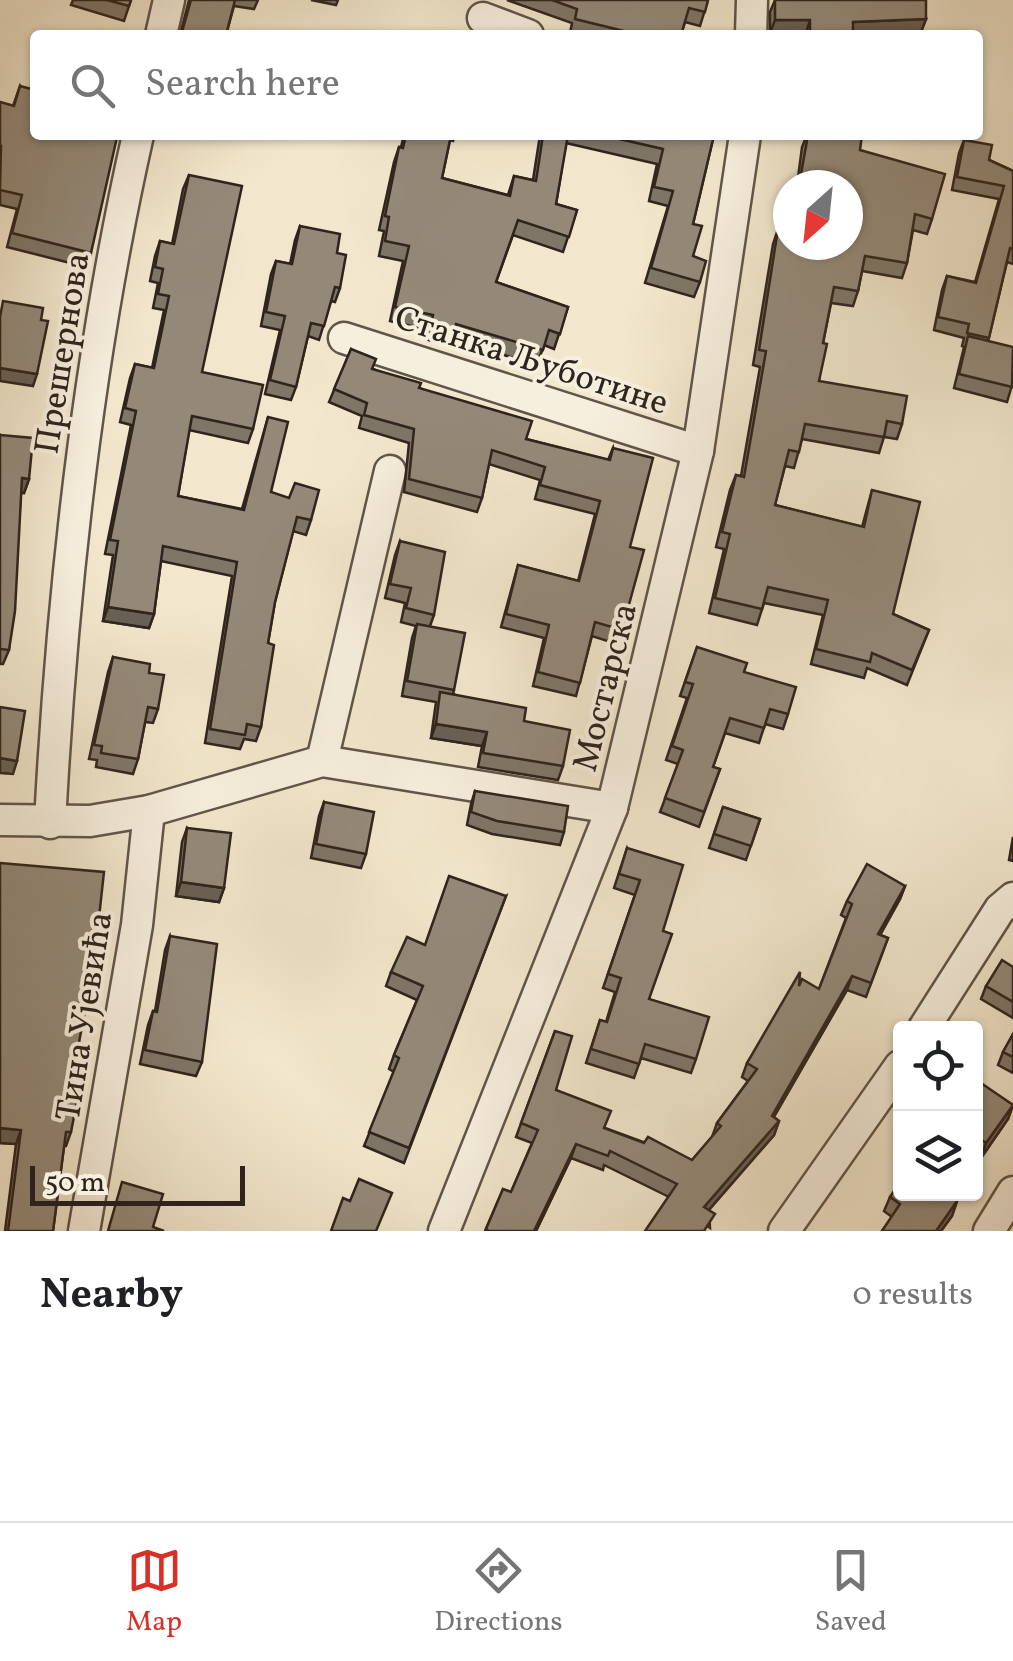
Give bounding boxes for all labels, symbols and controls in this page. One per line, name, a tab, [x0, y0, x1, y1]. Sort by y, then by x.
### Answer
search box	[30, 30, 983, 140]
icon: search	[65, 58, 120, 113]
text: Search here	[145, 59, 340, 112]
north arrow	[773, 170, 863, 260]
street label: Прешернова	[24, 249, 104, 458]
street label: Станка Љуботине	[388, 295, 674, 429]
street label: Мостарска	[563, 598, 651, 777]
street label: Тина Ујевића	[46, 908, 126, 1125]
map controls	[893, 1021, 983, 1201]
button: locate	[893, 1021, 983, 1111]
button: layers	[893, 1111, 983, 1201]
scale bar	[30, 1161, 245, 1206]
text: 50 m	[45, 1164, 105, 1203]
text: Nearby	[40, 1267, 183, 1326]
text: 0 results	[853, 1274, 973, 1318]
tab: Map	[126, 1543, 182, 1642]
tab: Directions	[434, 1543, 563, 1642]
tab: Saved	[815, 1543, 887, 1642]

